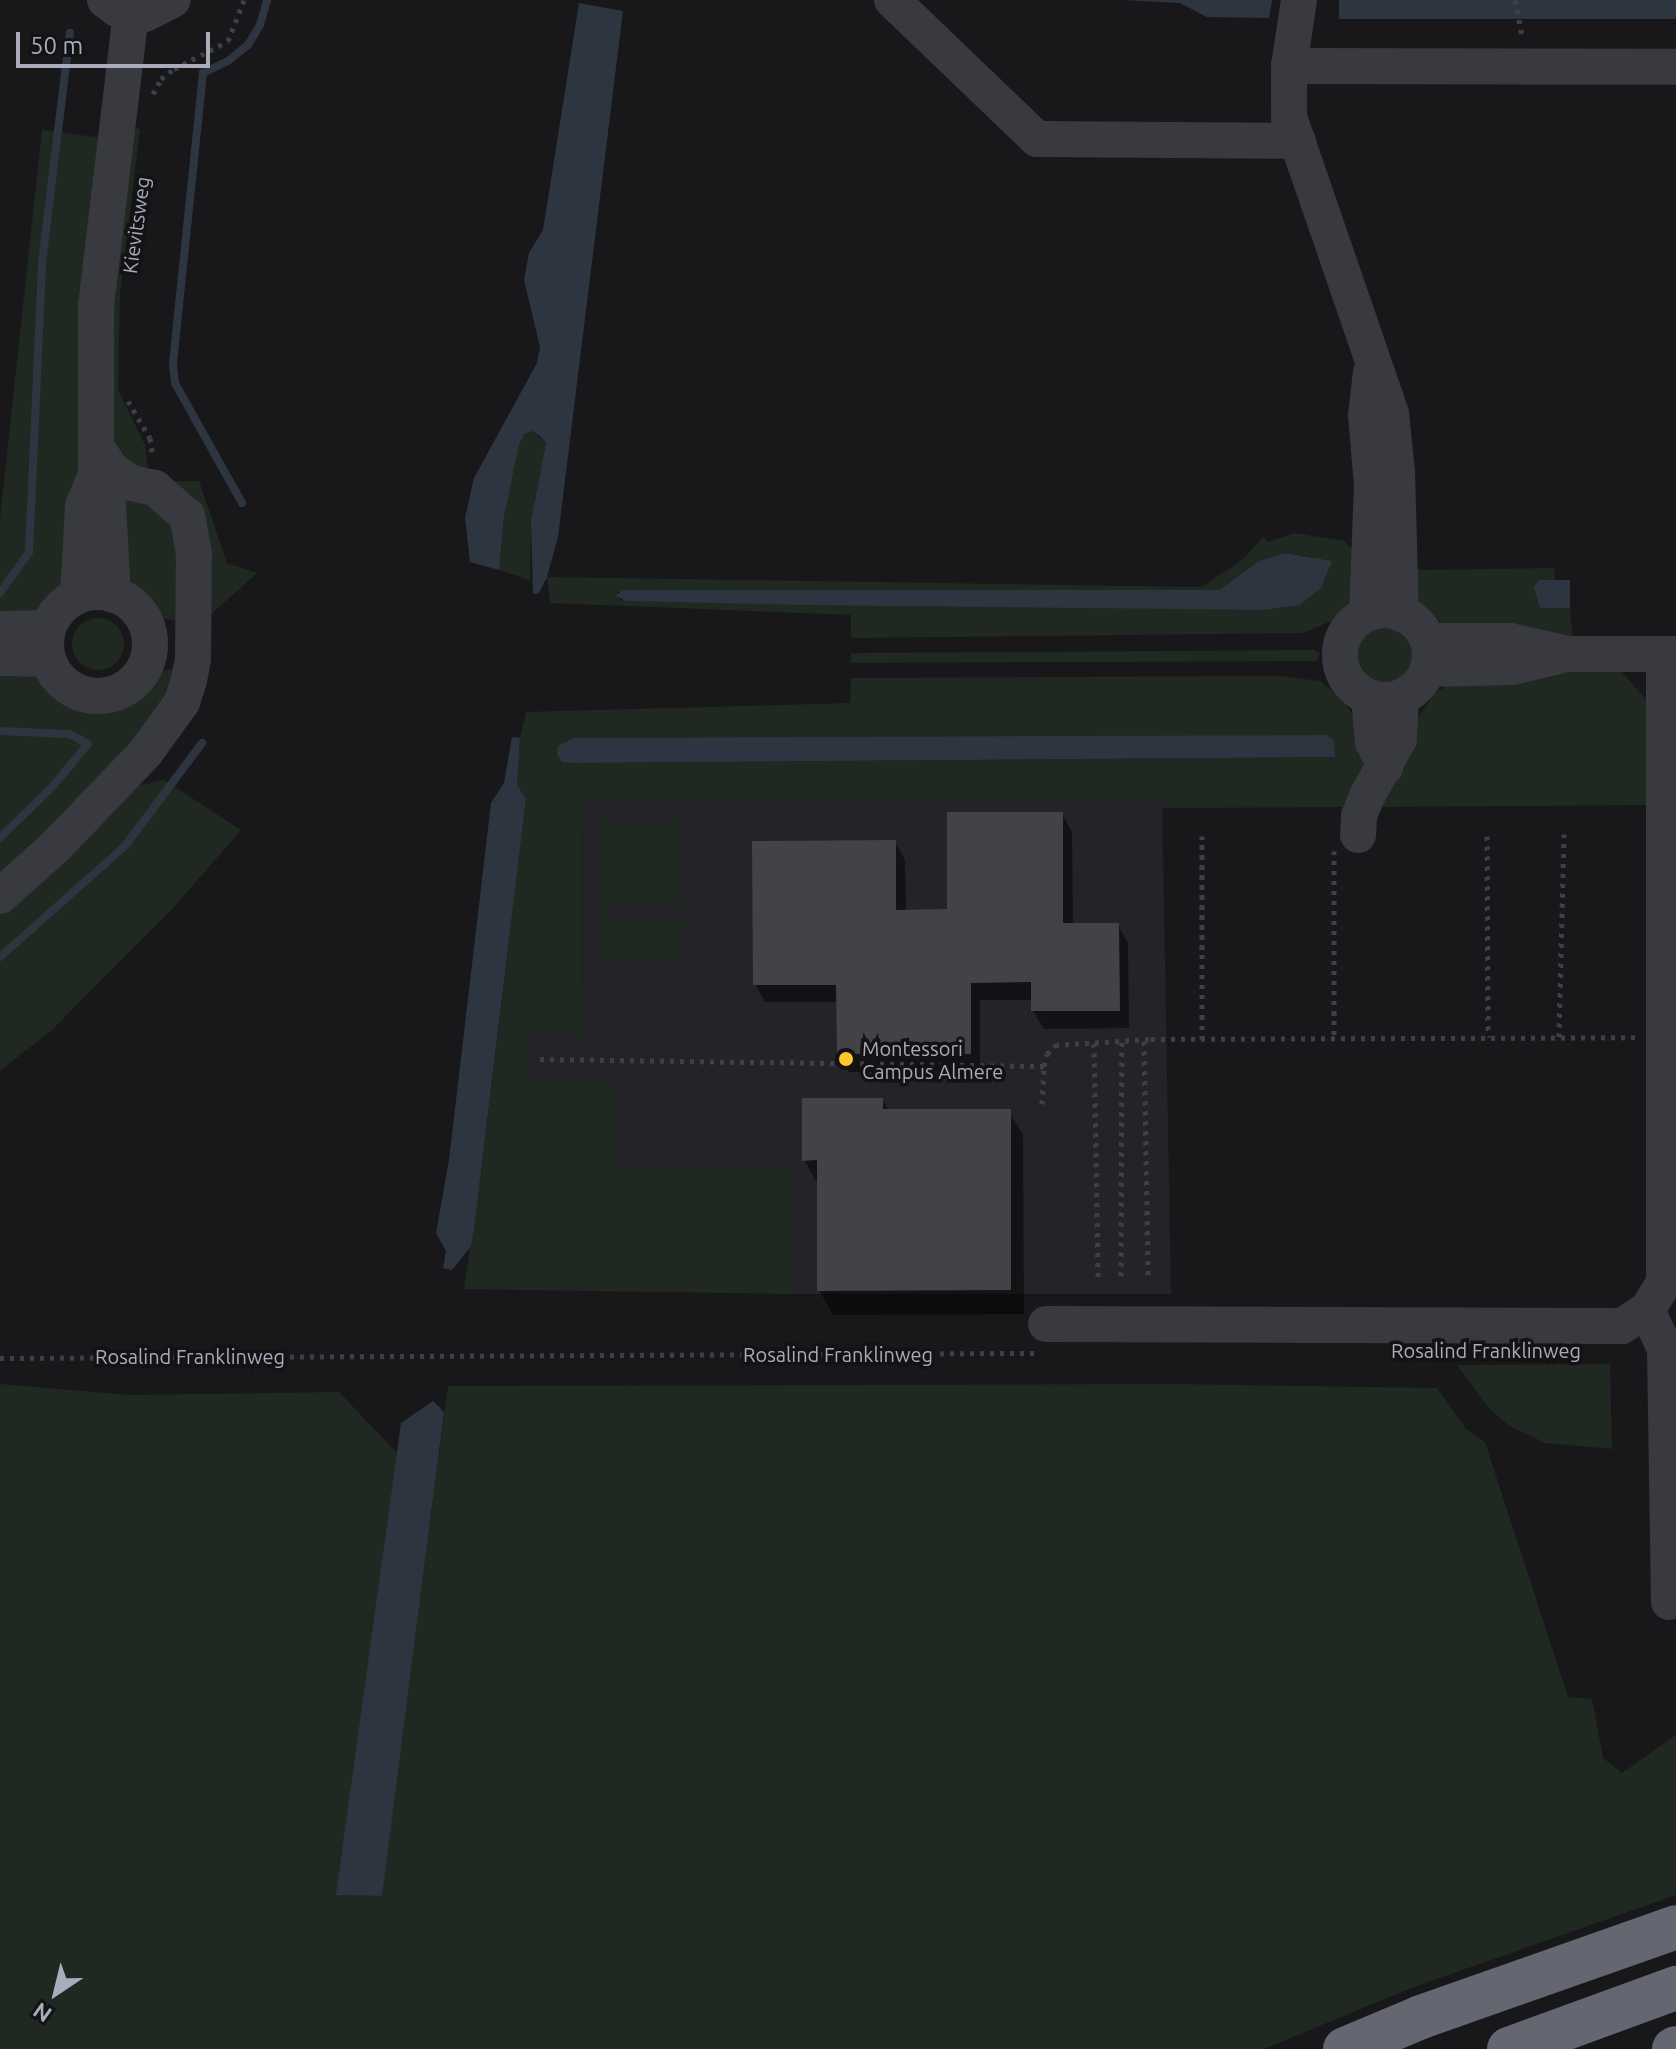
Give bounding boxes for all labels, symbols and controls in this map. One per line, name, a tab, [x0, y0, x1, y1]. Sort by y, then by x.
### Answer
scale bar	[20, 16, 214, 66]
text: 50 m	[30, 32, 83, 59]
street label: Kievitsweg	[117, 175, 155, 275]
place label: Montessori Campus Almere	[862, 1036, 1003, 1083]
marker: Montessori Campus Almere	[837, 1050, 855, 1068]
street label: Rosalind Franklinweg	[1391, 1338, 1581, 1362]
street label: Rosalind Franklinweg	[743, 1342, 933, 1366]
street label: Rosalind Franklinweg	[95, 1344, 285, 1368]
north arrow	[16, 1953, 96, 2033]
text: N	[28, 1998, 56, 2028]

